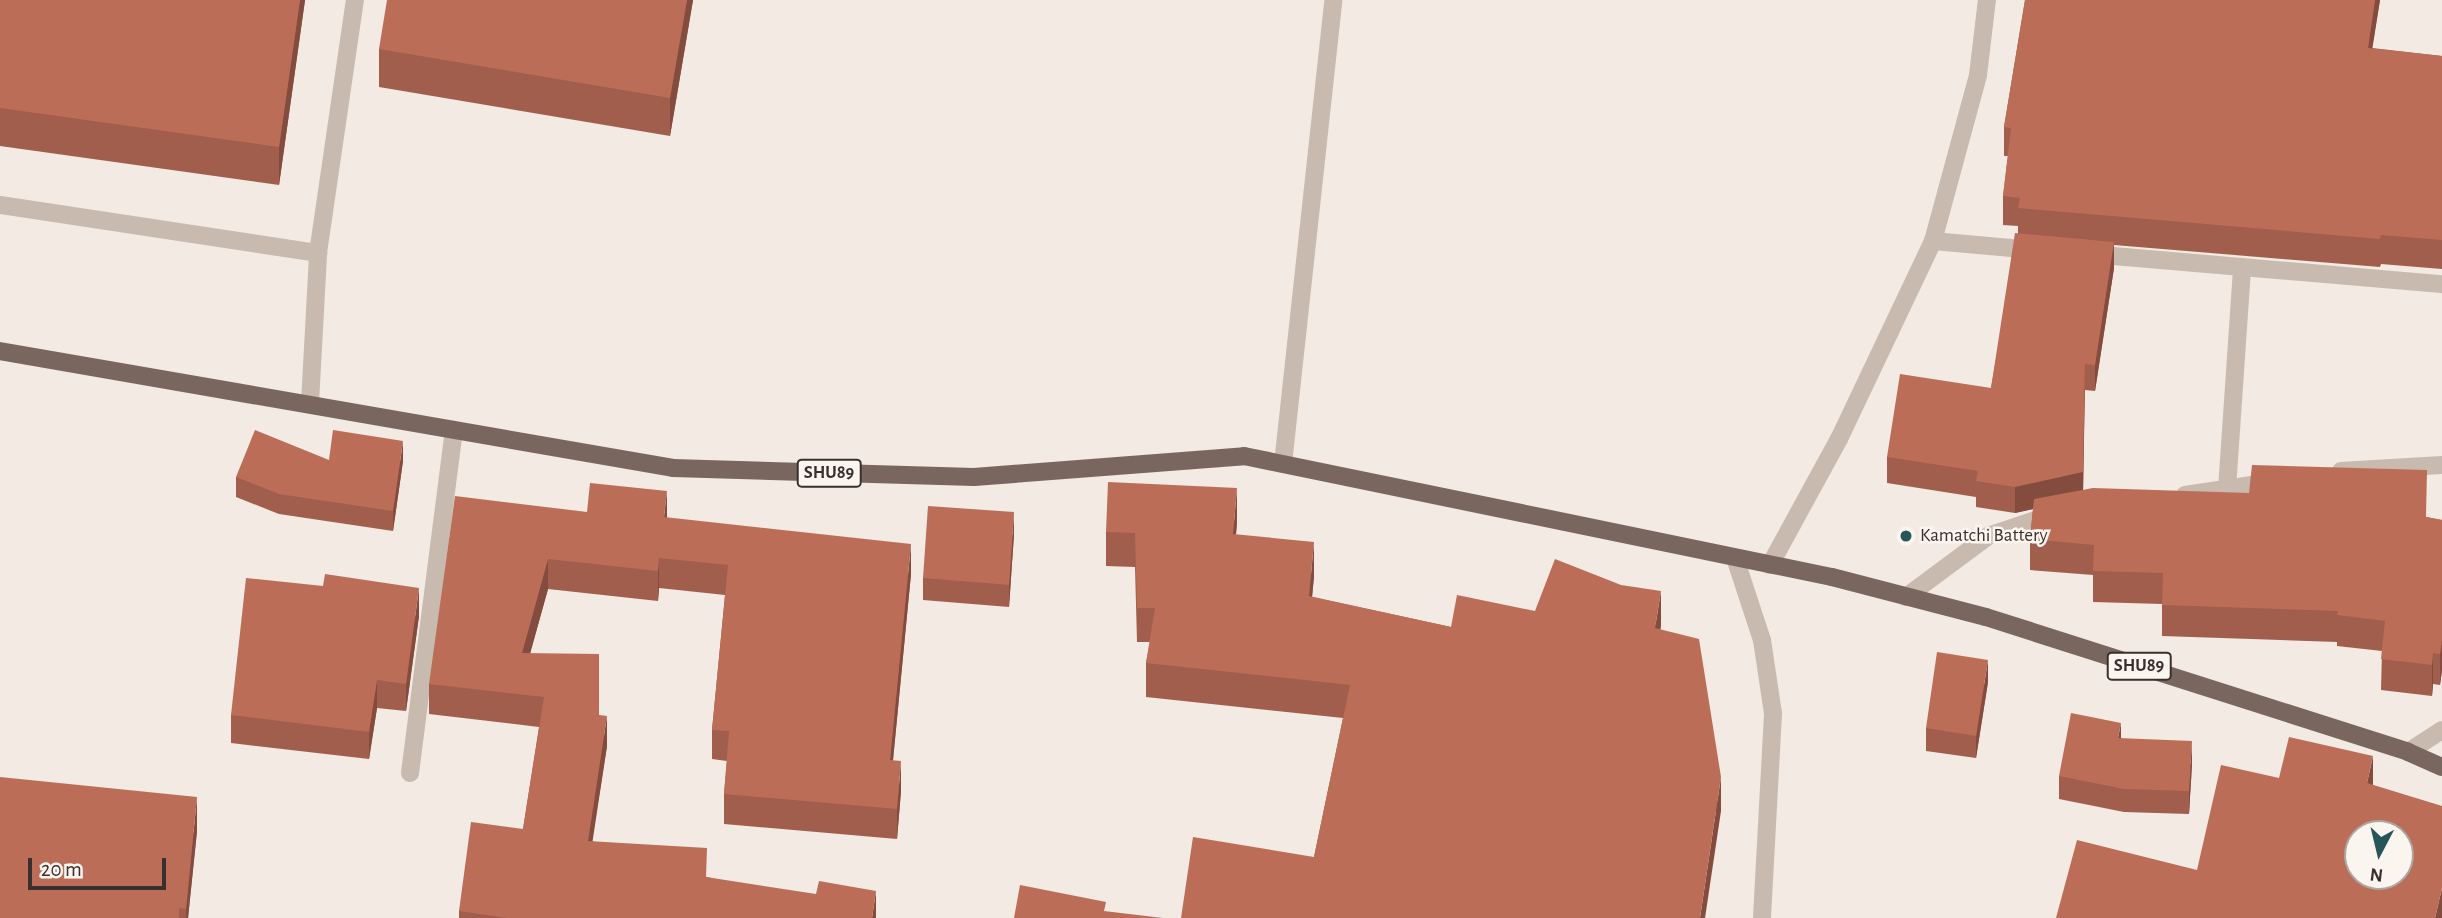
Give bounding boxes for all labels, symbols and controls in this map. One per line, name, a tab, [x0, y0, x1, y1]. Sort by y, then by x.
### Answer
road number: SHU89	[796, 458, 862, 488]
place label: Kamatchi Battery	[1920, 525, 2048, 547]
marker: Kamatchi Battery	[1898, 528, 1914, 544]
road number: SHU89	[2106, 652, 2172, 680]
north arrow	[2344, 820, 2414, 890]
scale bar	[32, 844, 170, 888]
text: 20 m	[41, 859, 82, 880]
text: N	[2369, 864, 2384, 885]

